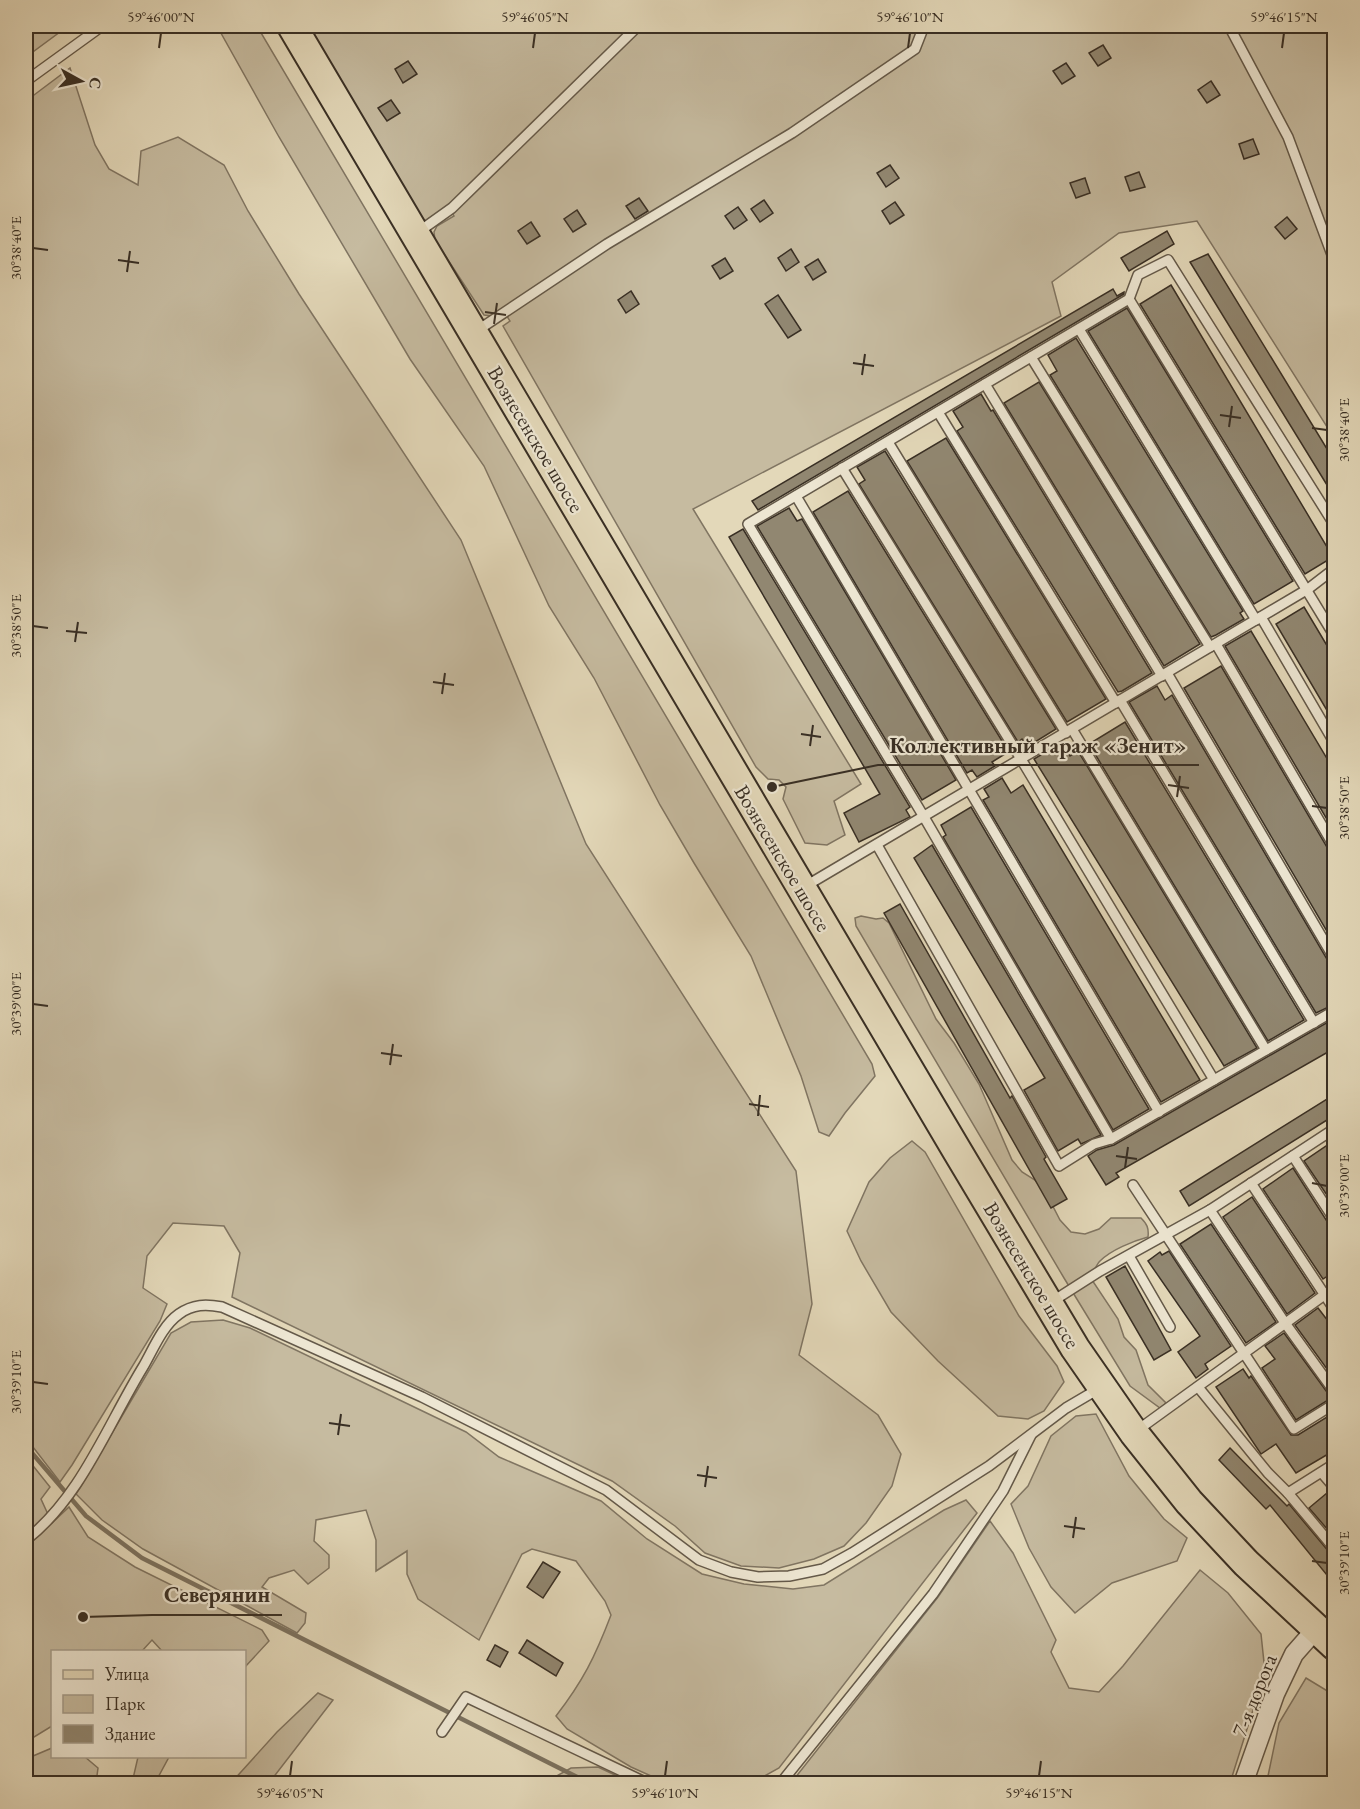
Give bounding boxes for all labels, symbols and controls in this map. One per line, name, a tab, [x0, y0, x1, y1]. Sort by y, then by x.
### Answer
text: 59°46'00"N	[127, 7, 195, 26]
text: 59°46'05"N	[501, 7, 569, 26]
text: 59°46'10"N	[876, 7, 944, 26]
text: 59°46'15"N	[1250, 7, 1318, 26]
north arrow	[51, 51, 111, 111]
text: С	[84, 76, 107, 90]
text: 30°38'40"E	[6, 215, 25, 280]
street label: Вознесенское шоссе	[482, 361, 590, 517]
text: 30°38'40"E	[1334, 397, 1353, 462]
text: 30°38'50"E	[6, 593, 25, 658]
callout: Коллективный гараж «Зенит»	[878, 725, 1199, 765]
text: Коллективный гараж «Зенит»	[890, 731, 1186, 760]
text: 30°38'50"E	[1334, 775, 1353, 840]
street label: Вознесенское шоссе	[729, 780, 837, 936]
text: 30°39'00"E	[6, 971, 25, 1036]
text: 30°39'00"E	[1334, 1153, 1353, 1218]
street label: Вознесенское шоссе	[978, 1197, 1086, 1353]
text: 30°39'10"E	[6, 1349, 25, 1414]
text: 30°39'10"E	[1334, 1530, 1353, 1595]
callout: Северянин	[152, 1575, 282, 1615]
text: Северянин	[164, 1580, 270, 1609]
street label: 7-я дорога	[1225, 1649, 1283, 1740]
legend	[51, 1650, 246, 1758]
text: Улица	[104, 1662, 150, 1685]
text: Парк	[105, 1692, 145, 1715]
text: Здание	[105, 1722, 155, 1745]
text: 59°46'05"N	[256, 1783, 324, 1802]
text: 59°46'10"N	[631, 1783, 699, 1802]
text: 59°46'15"N	[1005, 1783, 1073, 1802]

